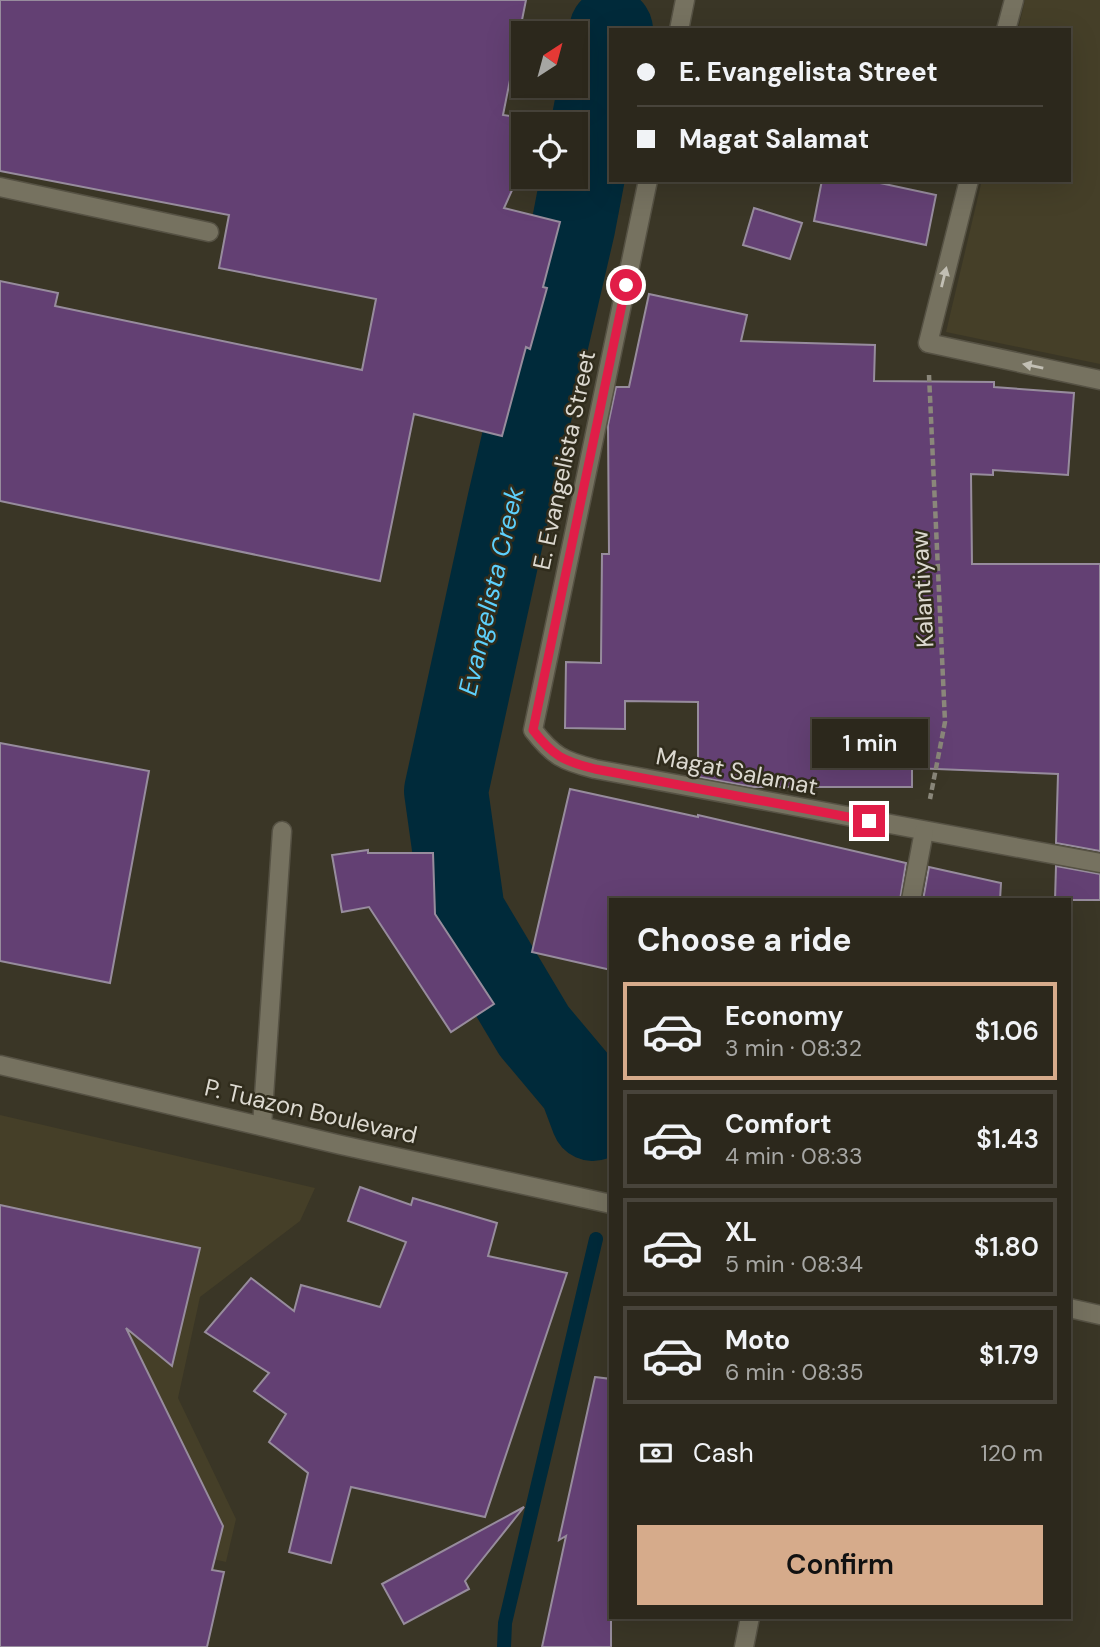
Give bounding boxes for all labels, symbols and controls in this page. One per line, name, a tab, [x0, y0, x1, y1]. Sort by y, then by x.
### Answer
north arrow	[511, 21, 588, 98]
map controls	[511, 21, 588, 189]
text: E. Evangelista Street	[679, 55, 938, 89]
button: locate	[511, 112, 588, 189]
text: Magat Salamat	[679, 122, 869, 156]
one-way arrow	[939, 266, 950, 288]
route start	[610, 269, 642, 301]
street label: E. Evangelista Street	[526, 348, 602, 572]
one-way arrow	[1022, 360, 1044, 371]
water label: Evangelista Creek	[450, 483, 532, 699]
street label: Kalantiyaw	[903, 529, 941, 649]
callout: 1 min	[811, 720, 927, 768]
text: 1 min	[843, 728, 897, 758]
street label: Magat Salamat	[654, 740, 820, 802]
route end	[853, 805, 885, 837]
text: Choose a ride	[637, 919, 852, 961]
text: Economy	[725, 999, 843, 1033]
icon: car	[641, 1000, 704, 1063]
text: $1.06	[975, 1014, 1039, 1048]
text: 3 min · 08:32	[725, 1033, 862, 1063]
street label: P. Tuazon Boulevard	[202, 1071, 420, 1151]
text: Comfort	[725, 1107, 831, 1141]
icon: car	[641, 1108, 704, 1171]
text: $1.43	[976, 1122, 1039, 1156]
text: 4 min · 08:33	[725, 1141, 863, 1171]
text: XL	[725, 1215, 757, 1249]
icon: car	[641, 1216, 704, 1279]
text: $1.80	[974, 1230, 1039, 1264]
text: 5 min · 08:34	[725, 1249, 863, 1279]
text: Moto	[725, 1323, 790, 1357]
icon: car	[641, 1324, 704, 1387]
text: $1.79	[979, 1338, 1039, 1372]
text: 6 min · 08:35	[725, 1357, 864, 1387]
icon: cash	[637, 1434, 675, 1472]
text: Cash	[693, 1436, 754, 1470]
text: 120 m	[980, 1438, 1043, 1468]
button: Confirm	[637, 1525, 1043, 1605]

